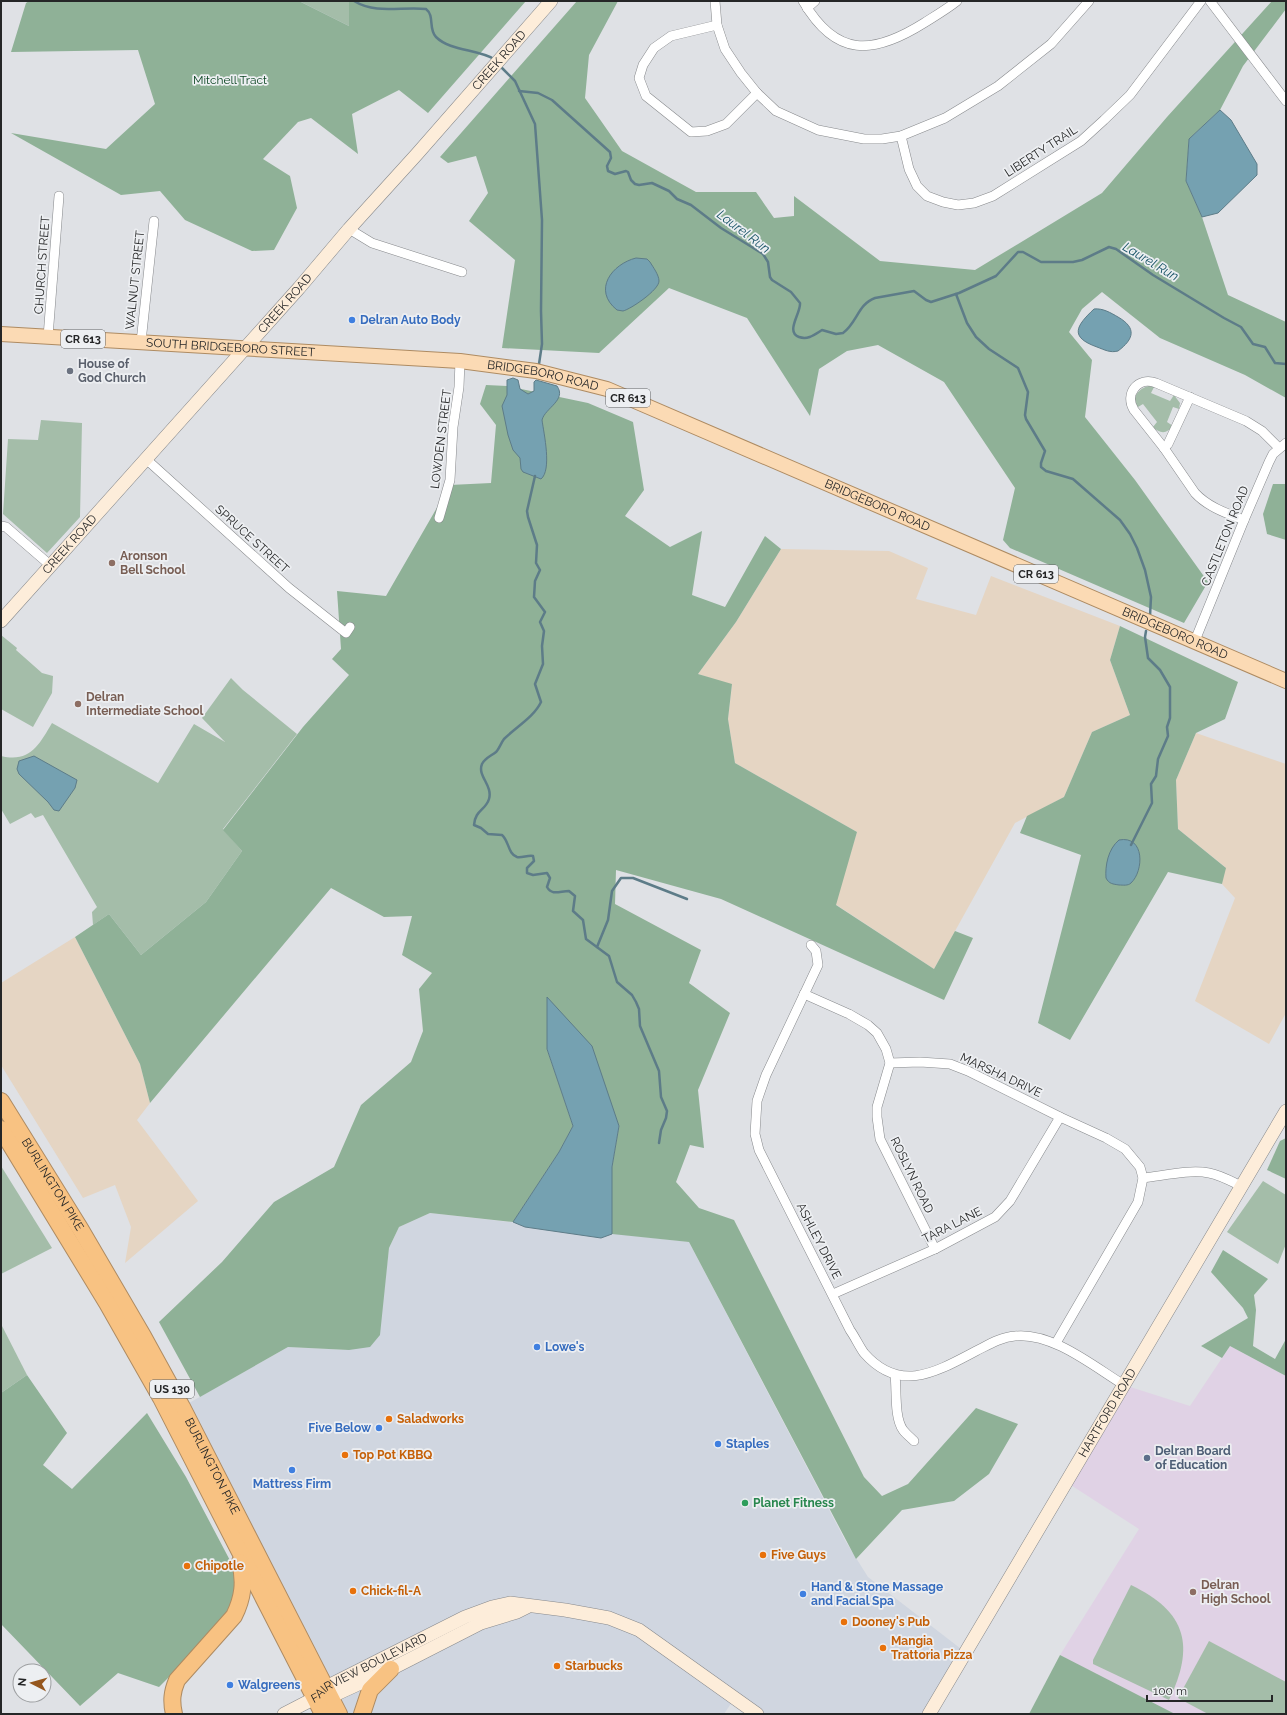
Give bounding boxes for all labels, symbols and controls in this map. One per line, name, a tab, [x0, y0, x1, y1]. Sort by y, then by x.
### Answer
street label: CREEK ROAD	[469, 27, 529, 93]
park label: Mitchell Tract	[193, 73, 267, 87]
street label: LIBERTY TRAIL	[1002, 122, 1080, 180]
water label: Laurel Run	[714, 207, 773, 256]
street label: CHURCH STREET	[32, 215, 52, 315]
street label: WALNUT STREET	[123, 229, 147, 330]
water label: Laurel Run	[1120, 239, 1181, 284]
street label: CREEK ROAD	[255, 271, 315, 336]
place label: Delran Auto Body	[360, 313, 461, 327]
marker: Delran Auto Body	[347, 315, 357, 325]
road number: CR 613	[61, 330, 105, 348]
street label: SOUTH BRIDGEBORO STREET	[146, 336, 316, 360]
place label: House of God Church	[78, 357, 146, 385]
street label: BRIDGEBORO ROAD	[486, 358, 600, 394]
marker: House of God Church	[65, 366, 75, 376]
street label: LOWDEN STREET	[428, 388, 454, 490]
road number: CR 613	[606, 389, 650, 407]
street label: BRIDGEBORO ROAD	[822, 476, 933, 534]
street label: CASTLETON ROAD	[1199, 484, 1252, 588]
street label: SPRUCE STREET	[212, 502, 292, 576]
street label: CREEK ROAD	[40, 511, 100, 577]
place label: Aronson Bell School	[120, 549, 185, 577]
marker: Aronson Bell School	[107, 558, 117, 568]
road number: CR 613	[1014, 565, 1058, 583]
street label: BRIDGEBORO ROAD	[1120, 604, 1230, 662]
place label: Delran Intermediate School	[86, 690, 204, 718]
marker: Delran Intermediate School	[73, 699, 83, 709]
street label: MARSHA DRIVE	[958, 1050, 1044, 1100]
street label: BURLINGTON PIKE	[19, 1135, 87, 1233]
street label: ROSLYN ROAD	[887, 1135, 937, 1216]
street label: ASHLEY DRIVE	[794, 1201, 844, 1281]
street label: TARA LANE	[920, 1204, 984, 1246]
place label: Lowe's	[545, 1340, 585, 1354]
marker: Lowe's	[532, 1342, 542, 1352]
street label: HARTFORD ROAD	[1076, 1366, 1139, 1460]
road number: US 130	[150, 1380, 194, 1398]
place label: Saladworks	[397, 1412, 464, 1426]
marker: Saladworks	[384, 1414, 394, 1424]
street label: BURLINGTON PIKE	[182, 1416, 243, 1517]
place label: Five Below	[308, 1421, 372, 1435]
marker: Five Below	[374, 1423, 384, 1433]
place label: Staples	[726, 1437, 769, 1451]
marker: Staples	[713, 1439, 723, 1449]
place label: Delran Board of Education	[1155, 1444, 1231, 1472]
place label: Top Pot KBBQ	[353, 1448, 432, 1462]
marker: Top Pot KBBQ	[340, 1450, 350, 1460]
marker: Delran Board of Education	[1142, 1453, 1152, 1463]
marker: Mattress Firm	[287, 1465, 297, 1475]
place label: Mattress Firm	[253, 1477, 331, 1491]
place label: Planet Fitness	[753, 1496, 834, 1510]
marker: Planet Fitness	[740, 1498, 750, 1508]
place label: Five Guys	[771, 1548, 826, 1562]
marker: Five Guys	[758, 1550, 768, 1560]
place label: Chipotle	[195, 1559, 244, 1573]
marker: Chipotle	[182, 1561, 192, 1571]
place label: Delran High School	[1201, 1578, 1271, 1606]
place label: Hand & Stone Massage and Facial Spa	[811, 1580, 943, 1608]
place label: Chick-fil-A	[361, 1584, 422, 1598]
marker: Chick-fil-A	[348, 1586, 358, 1596]
marker: Delran High School	[1188, 1587, 1198, 1597]
marker: Hand & Stone Massage and Facial Spa	[798, 1589, 808, 1599]
place label: Dooney's Pub	[852, 1615, 930, 1629]
marker: Dooney's Pub	[839, 1617, 849, 1627]
street label: FAIRVIEW BOULEVARD	[309, 1630, 430, 1706]
place label: Mangia Trattoria Pizza	[891, 1634, 972, 1662]
marker: Mangia Trattoria Pizza	[878, 1643, 888, 1653]
place label: Starbucks	[565, 1659, 623, 1673]
marker: Starbucks	[552, 1661, 562, 1671]
north arrow	[12, 1663, 52, 1703]
text: N	[16, 1677, 29, 1687]
scale bar	[1147, 1677, 1272, 1703]
place label: Walgreens	[238, 1678, 300, 1692]
marker: Walgreens	[225, 1680, 235, 1690]
text: 100 m	[1153, 1684, 1187, 1698]

